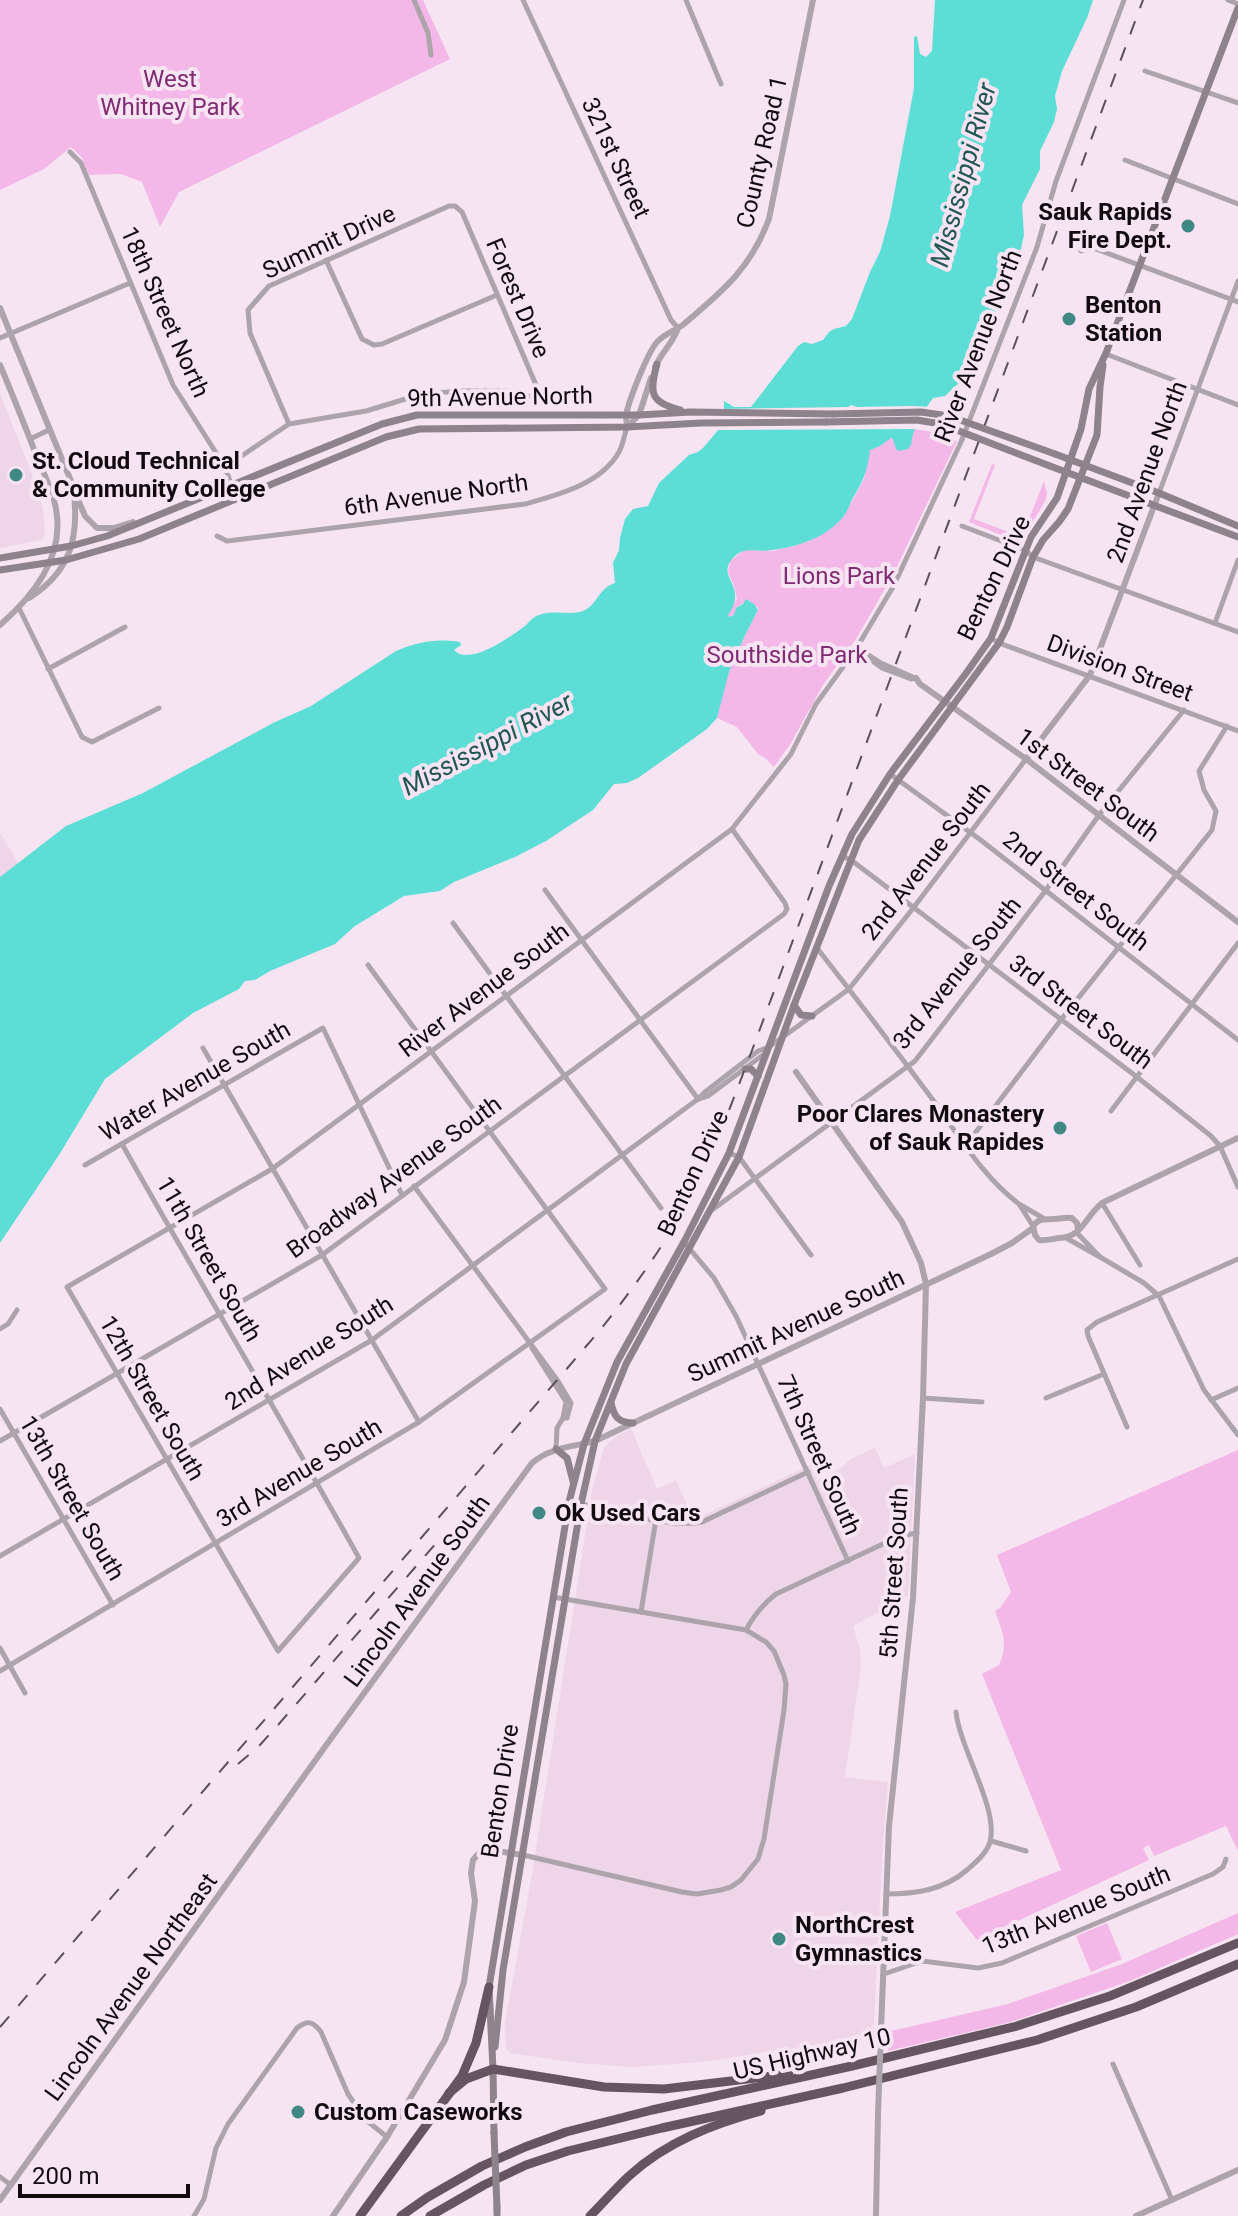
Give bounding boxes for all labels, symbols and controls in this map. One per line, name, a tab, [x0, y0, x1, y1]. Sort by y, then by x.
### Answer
park label: West Whitney Park	[100, 65, 241, 121]
street label: County Road 1	[731, 73, 793, 231]
water label: Mississippi River	[924, 78, 1002, 270]
street label: 321st Street	[576, 93, 656, 223]
place label: Sauk Rapids Fire Dept.	[1038, 198, 1172, 254]
street label: Summit Drive	[258, 199, 400, 285]
marker: Sauk Rapids Fire Dept.	[1179, 217, 1197, 235]
street label: 18th Street North	[115, 222, 215, 402]
street label: Forest Drive	[480, 234, 556, 362]
street label: River Avenue North	[928, 246, 1028, 446]
place label: Benton Station	[1085, 291, 1162, 347]
marker: Benton Station	[1060, 310, 1078, 328]
street label: 2nd Avenue North	[1101, 377, 1193, 567]
street label: 9th Avenue North	[407, 381, 593, 413]
place label: St. Cloud Technical & Community College	[32, 447, 266, 503]
marker: St. Cloud Technical & Community College	[7, 466, 25, 484]
street label: 6th Avenue North	[342, 468, 530, 522]
street label: Benton Drive	[952, 511, 1036, 645]
park label: Lions Park	[783, 562, 896, 590]
street label: Division Street	[1043, 629, 1197, 707]
park label: Southside Park	[706, 641, 868, 669]
water label: Mississippi River	[397, 686, 579, 802]
street label: 1st Street South	[1011, 722, 1165, 848]
street label: 2nd Avenue South	[856, 776, 996, 946]
street label: 2nd Street South	[997, 825, 1155, 957]
street label: 3rd Avenue South	[887, 891, 1027, 1055]
street label: River Avenue South	[393, 917, 575, 1063]
street label: 3rd Street South	[1004, 949, 1158, 1075]
street label: Water Avenue South	[95, 1015, 295, 1147]
street label: Broadway Avenue South	[281, 1090, 507, 1264]
place label: Poor Clares Monastery of Sauk Rapides	[797, 1100, 1045, 1156]
street label: Benton Drive	[652, 1106, 734, 1240]
marker: Poor Clares Monastery of Sauk Rapides	[1051, 1119, 1069, 1137]
street label: 11th Street South	[150, 1172, 268, 1346]
street label: Summit Avenue South	[683, 1263, 909, 1389]
street label: 2nd Avenue South	[220, 1290, 398, 1416]
street label: 12th Street South	[93, 1311, 211, 1485]
street label: 7th Street South	[771, 1371, 867, 1539]
street label: 13th Street South	[13, 1411, 131, 1585]
street label: 3rd Avenue South	[211, 1413, 387, 1533]
street label: 5th Street South	[874, 1486, 914, 1660]
street label: Lincoln Avenue South	[338, 1490, 496, 1692]
place label: Ok Used Cars	[555, 1499, 701, 1527]
marker: Ok Used Cars	[530, 1504, 548, 1522]
street label: Benton Drive	[476, 1722, 524, 1860]
street label: 13th Avenue South	[978, 1859, 1174, 1961]
street label: Lincoln Avenue Northeast	[39, 1868, 223, 2106]
place label: NorthCrest Gymnastics	[795, 1911, 922, 1967]
marker: NorthCrest Gymnastics	[770, 1930, 788, 1948]
street label: US Highway 10	[731, 2022, 893, 2086]
place label: Custom Caseworks	[314, 2098, 523, 2126]
marker: Custom Caseworks	[289, 2103, 307, 2121]
scale bar	[20, 2148, 188, 2198]
text: 200 m	[32, 2162, 99, 2190]

